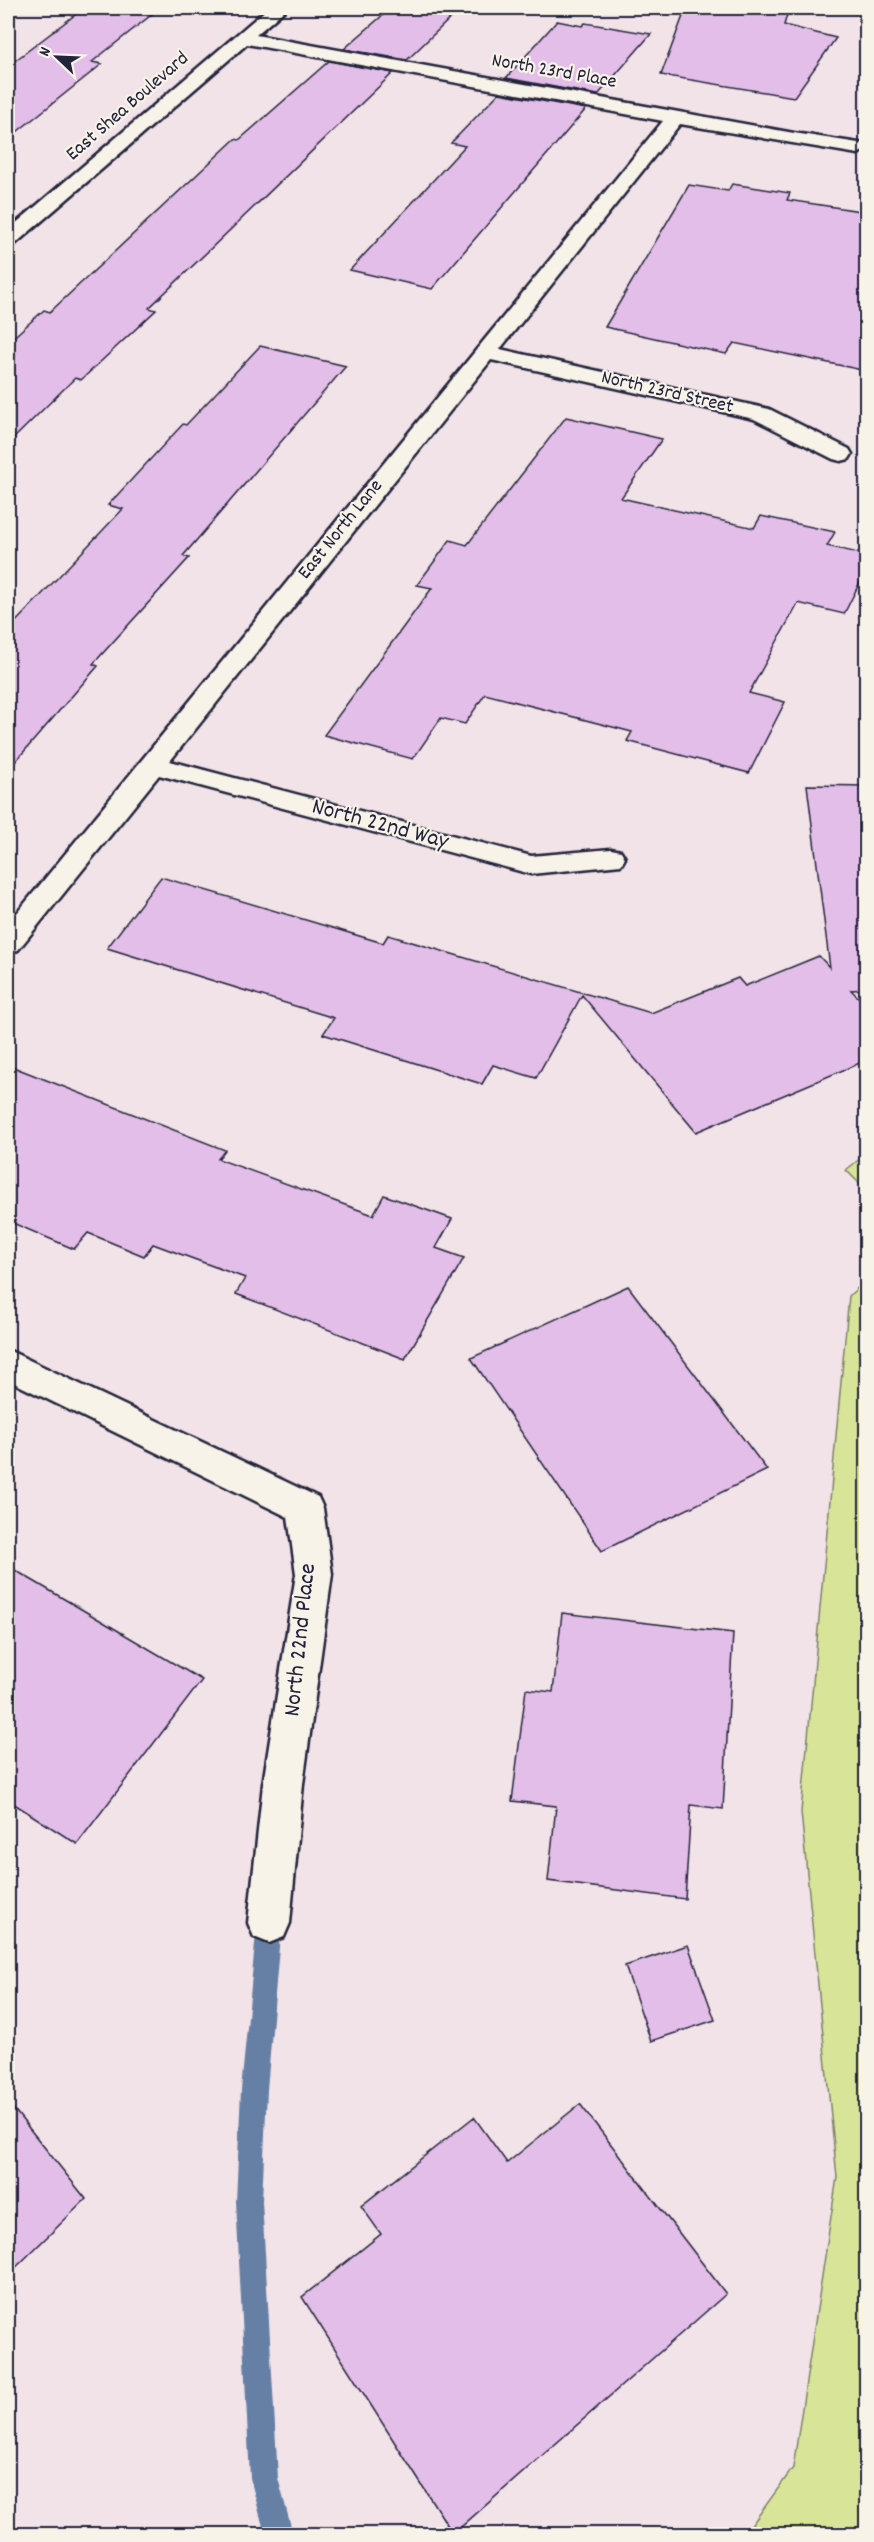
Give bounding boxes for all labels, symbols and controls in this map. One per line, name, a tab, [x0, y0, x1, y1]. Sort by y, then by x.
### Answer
north arrow	[27, 27, 87, 87]
text: N	[33, 44, 58, 60]
street label: East Shea Boulevard	[60, 46, 196, 168]
street label: North 23rd Place	[489, 47, 619, 97]
street label: North 23rd Street	[598, 364, 736, 422]
street label: East North Lane	[292, 474, 390, 586]
street label: North 22nd Way	[308, 790, 453, 860]
street label: North 22nd Place	[276, 1562, 326, 1718]

